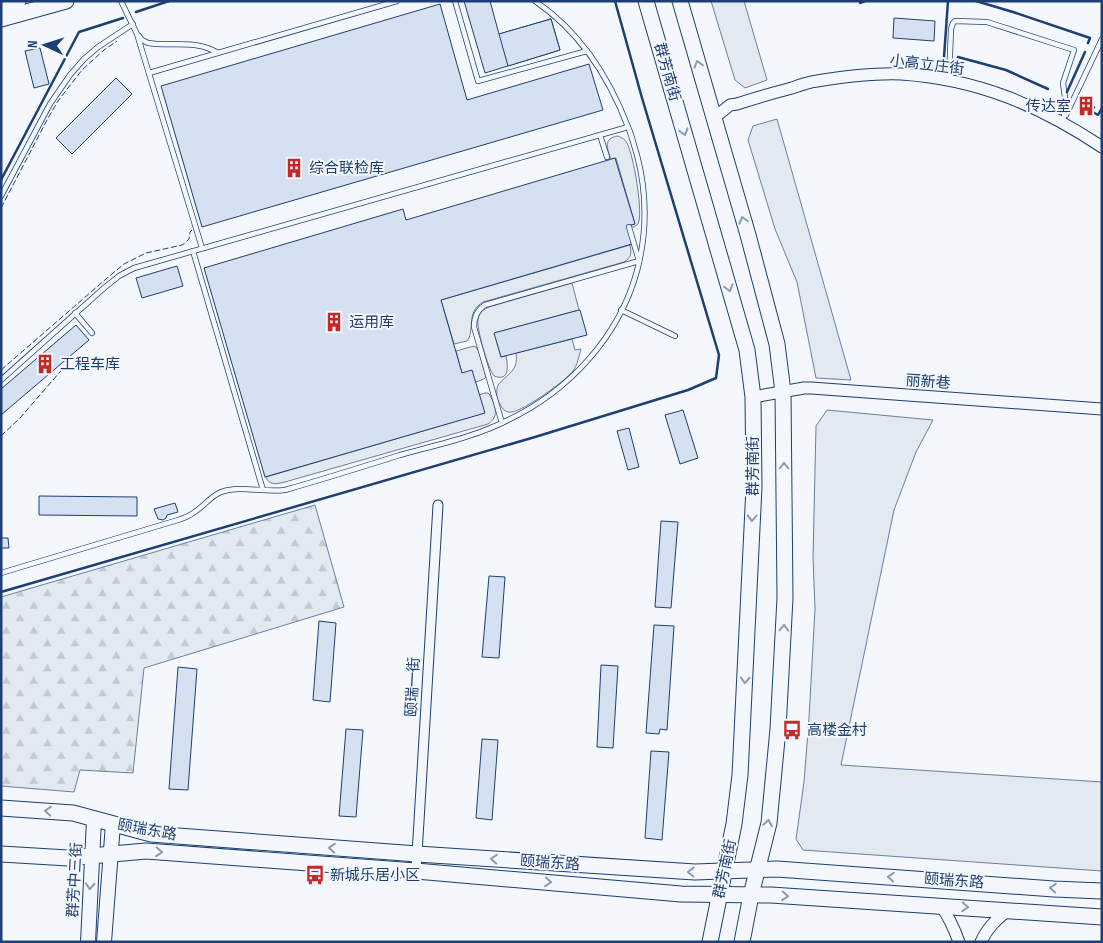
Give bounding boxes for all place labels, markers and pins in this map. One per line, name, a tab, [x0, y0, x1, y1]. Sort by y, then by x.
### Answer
building icon: 传达室	[1075, 95, 1097, 117]
place label: 传达室	[1026, 97, 1071, 116]
building icon: 综合联检库	[283, 157, 305, 179]
place label: 综合联检库	[309, 159, 384, 178]
building icon: 运用库	[323, 311, 345, 333]
place label: 运用库	[349, 313, 394, 332]
building icon: 工程车库	[34, 353, 56, 375]
place label: 工程车库	[60, 355, 120, 374]
bus stop icon: 高楼金村	[781, 719, 803, 741]
place label: 高楼金村	[807, 721, 867, 740]
bus stop icon: 新城乐居小区	[304, 864, 326, 886]
place label: 新城乐居小区	[330, 866, 420, 885]

